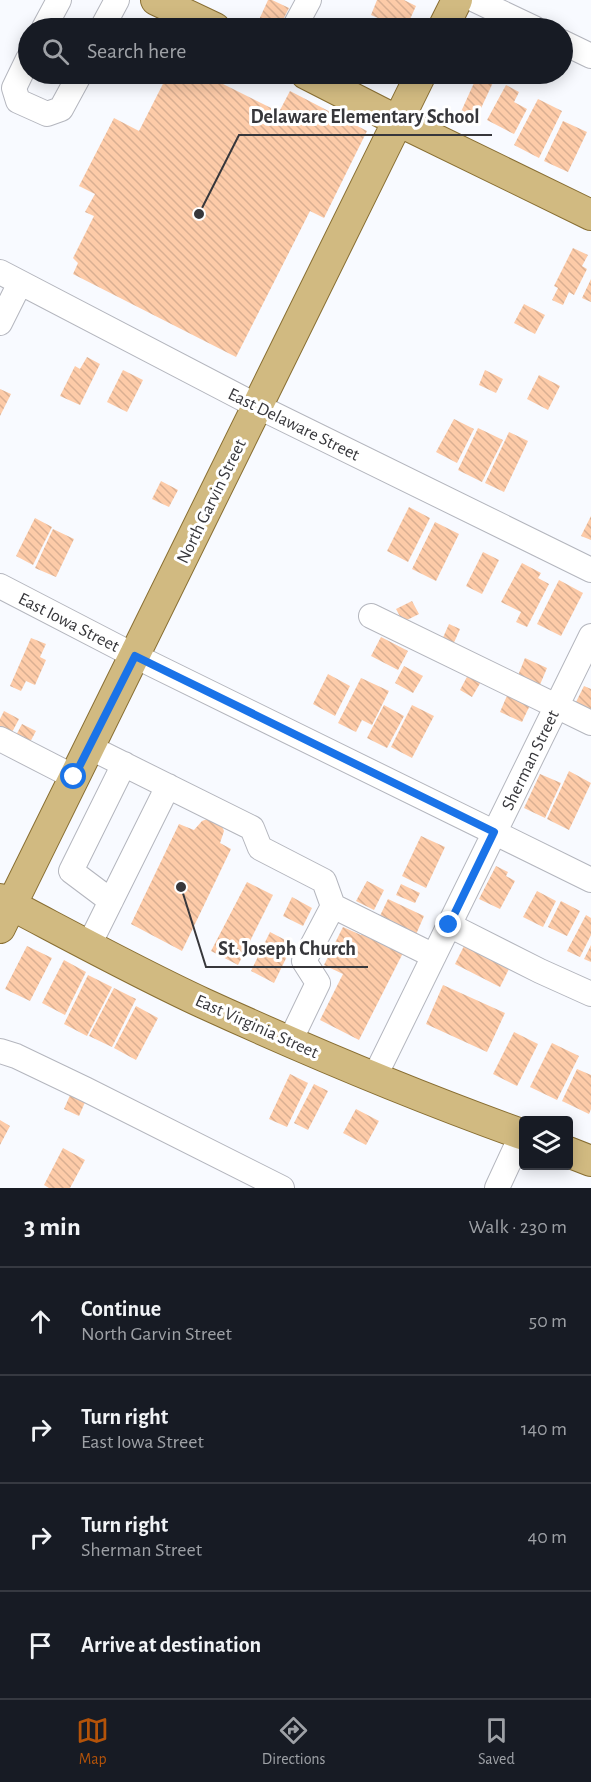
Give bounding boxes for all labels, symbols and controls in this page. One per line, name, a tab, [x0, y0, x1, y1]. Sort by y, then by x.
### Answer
search box	[18, 18, 573, 84]
icon: search	[39, 35, 72, 68]
text: Search here	[87, 40, 186, 62]
callout: Delaware Elementary School	[239, 97, 492, 135]
text: Delaware Elementary School	[250, 107, 480, 127]
street label: East Delaware Street	[225, 385, 362, 465]
street label: North Garvin Street	[174, 436, 250, 566]
street label: East Iowa Street	[15, 590, 122, 656]
street label: Sherman Street	[499, 707, 563, 813]
route start	[60, 763, 86, 789]
route end	[435, 911, 461, 937]
callout: St. Joseph Church	[206, 929, 368, 967]
text: St. Joseph Church	[218, 939, 356, 959]
street label: East Virginia Street	[192, 992, 321, 1062]
map controls	[519, 1116, 573, 1170]
button: layers	[519, 1116, 573, 1170]
text: 3 min	[24, 1214, 81, 1240]
text: Walk · 230 m	[469, 1217, 567, 1237]
text: Continue	[81, 1298, 161, 1320]
icon: ahead	[24, 1305, 57, 1338]
text: 50 m	[529, 1311, 567, 1331]
text: North Garvin Street	[81, 1324, 232, 1344]
text: Turn right	[81, 1406, 168, 1428]
icon: right	[24, 1413, 57, 1446]
text: 140 m	[521, 1419, 567, 1439]
text: East Iowa Street	[81, 1432, 204, 1452]
text: Turn right	[81, 1514, 168, 1536]
icon: right	[24, 1521, 57, 1554]
text: 40 m	[528, 1527, 567, 1547]
text: Sherman Street	[81, 1540, 202, 1560]
icon: arrive	[24, 1629, 57, 1662]
text: Arrive at destination	[81, 1634, 261, 1656]
tab: Map	[76, 1714, 109, 1769]
tab: Directions	[262, 1714, 326, 1769]
tab: Saved	[478, 1714, 515, 1769]

